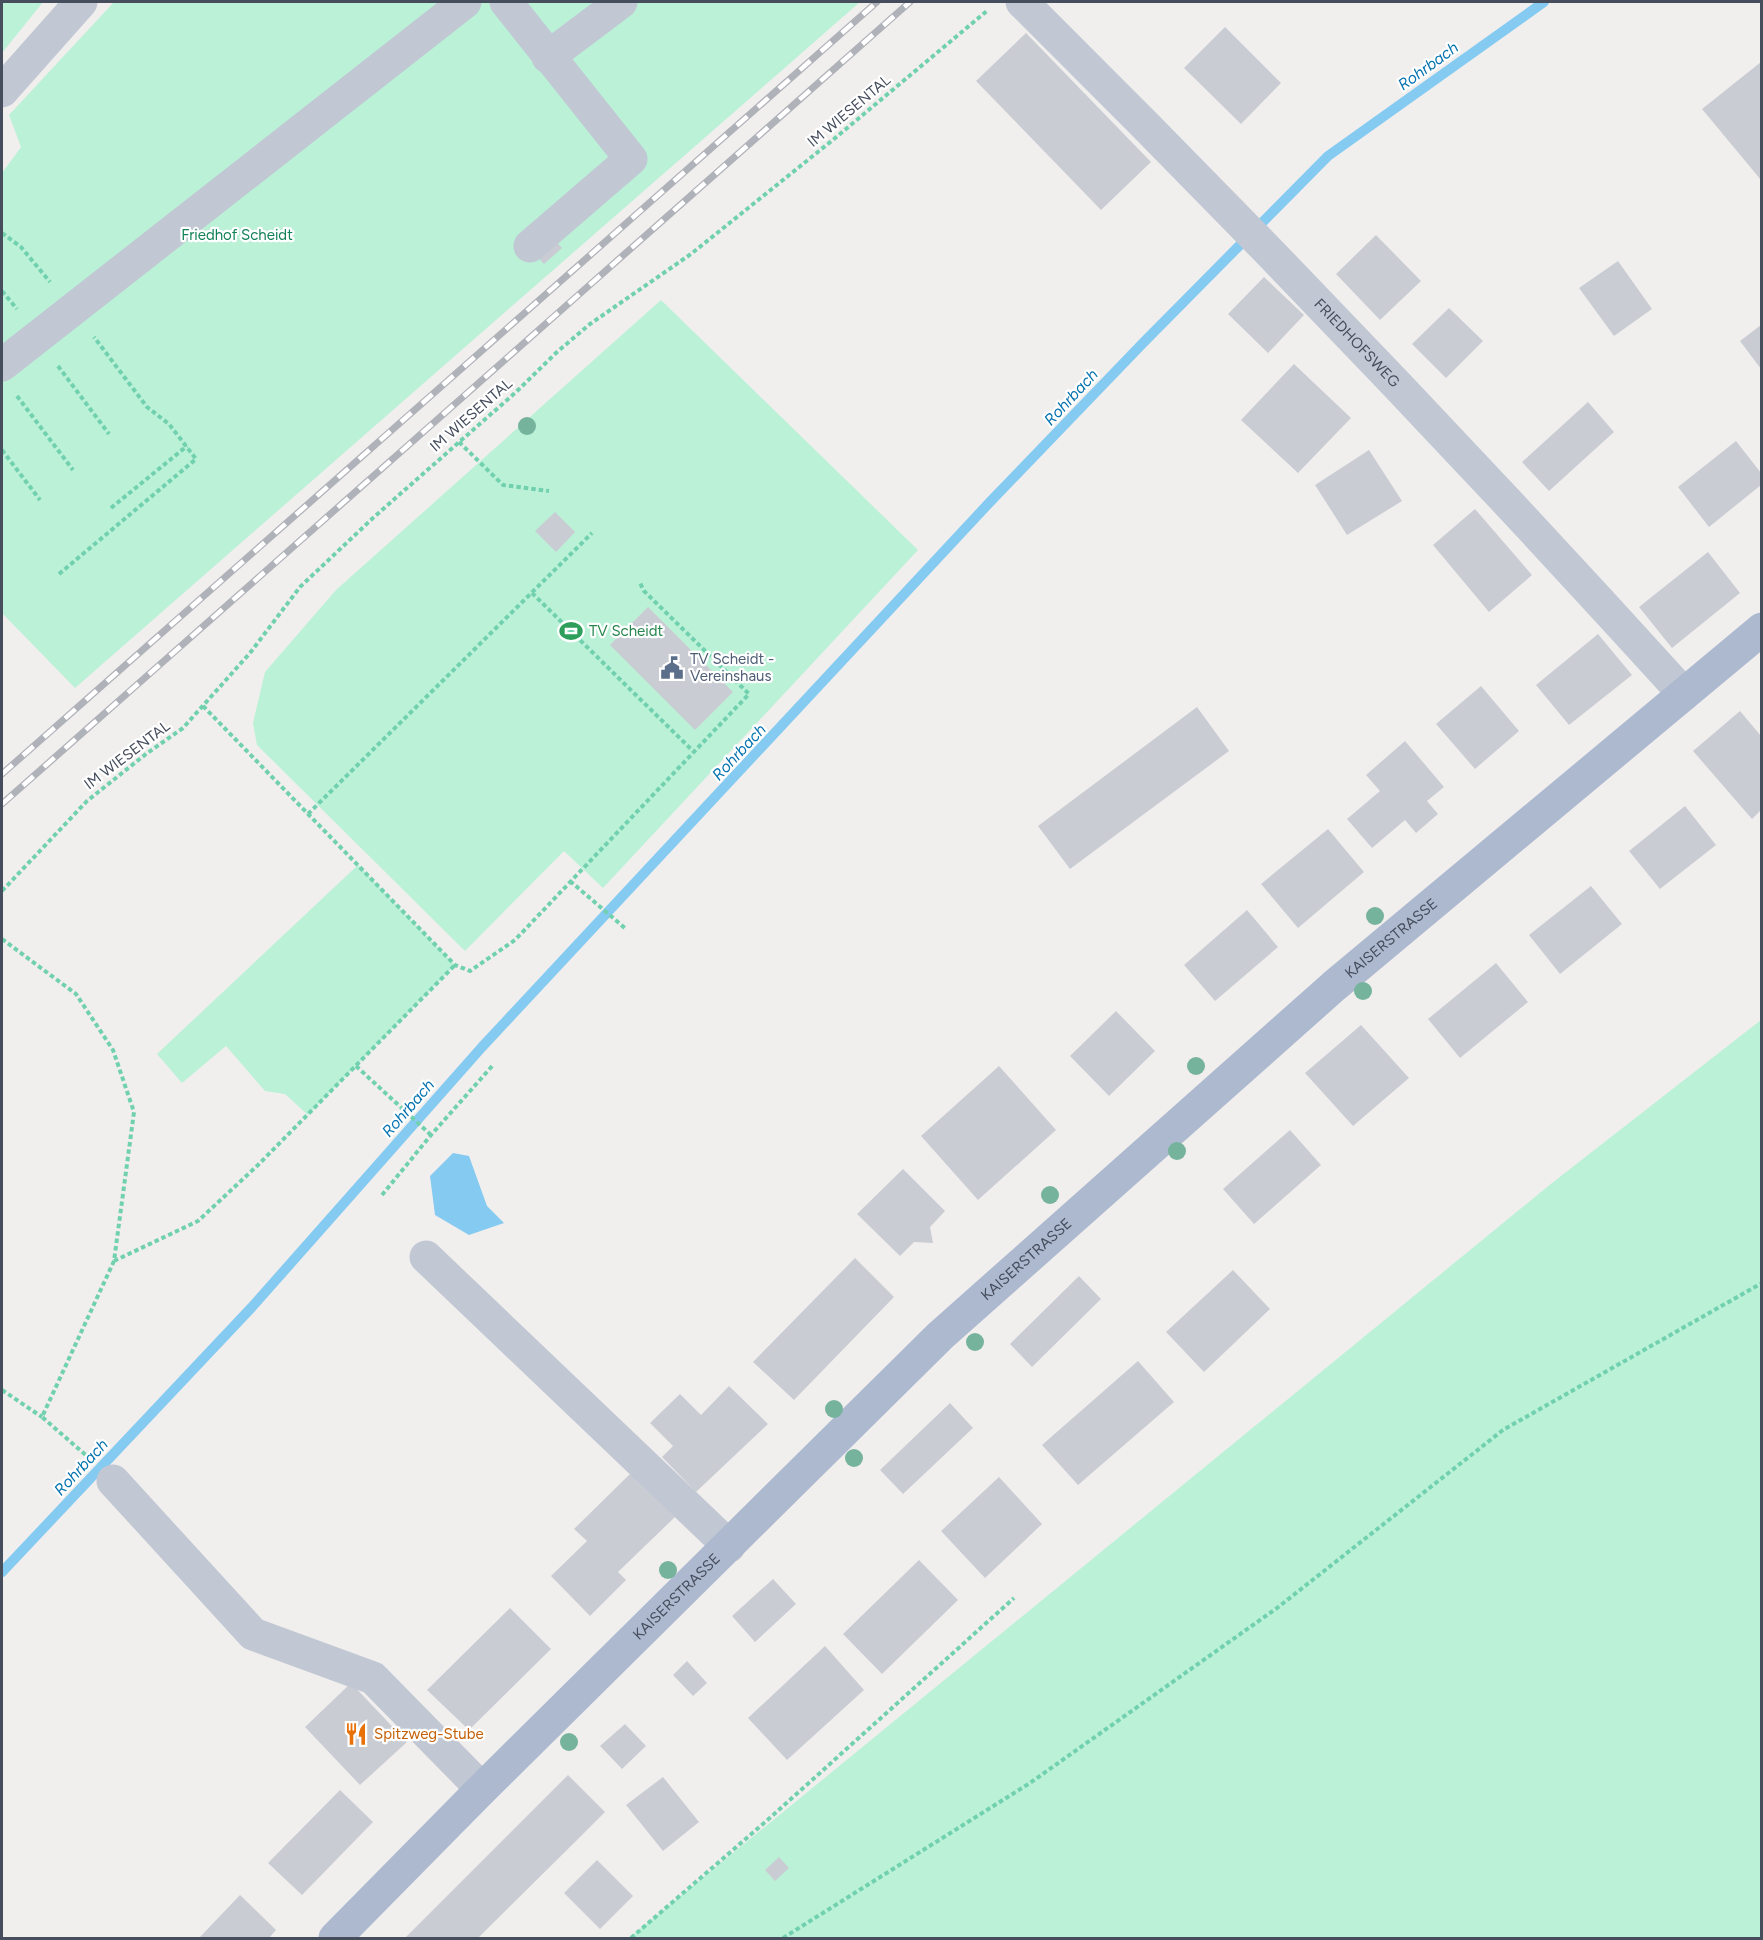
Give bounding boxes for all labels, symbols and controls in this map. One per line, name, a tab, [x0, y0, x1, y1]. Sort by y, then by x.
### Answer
water label: Rohrbach	[1394, 38, 1462, 94]
street label: IM WIESENTAL	[804, 71, 894, 151]
park label: Friedhof Scheidt	[181, 226, 293, 244]
street label: FRIEDHOFSWEG	[1310, 295, 1403, 391]
water label: Rohrbach	[1040, 365, 1102, 429]
street label: IM WIESENTAL	[426, 374, 516, 455]
sports icon: TV Scheidt	[558, 618, 584, 644]
place label: TV Scheidt	[589, 622, 664, 640]
place label: TV Scheidt - Vereinshaus	[690, 650, 774, 685]
public building icon: TV Scheidt - Vereinshaus	[659, 655, 685, 681]
street label: IM WIESENTAL	[81, 717, 174, 793]
water label: Rohrbach	[708, 720, 770, 784]
street label: KAISERSTRASSE	[1341, 894, 1441, 982]
water label: Rohrbach	[378, 1075, 438, 1141]
street label: KAISERSTRASSE	[977, 1214, 1075, 1304]
water label: Rohrbach	[50, 1435, 112, 1499]
street label: KAISERSTRASSE	[629, 1550, 724, 1643]
restaurant icon: Spitzweg-Stube	[343, 1721, 369, 1747]
place label: Spitzweg-Stube	[374, 1725, 484, 1743]

